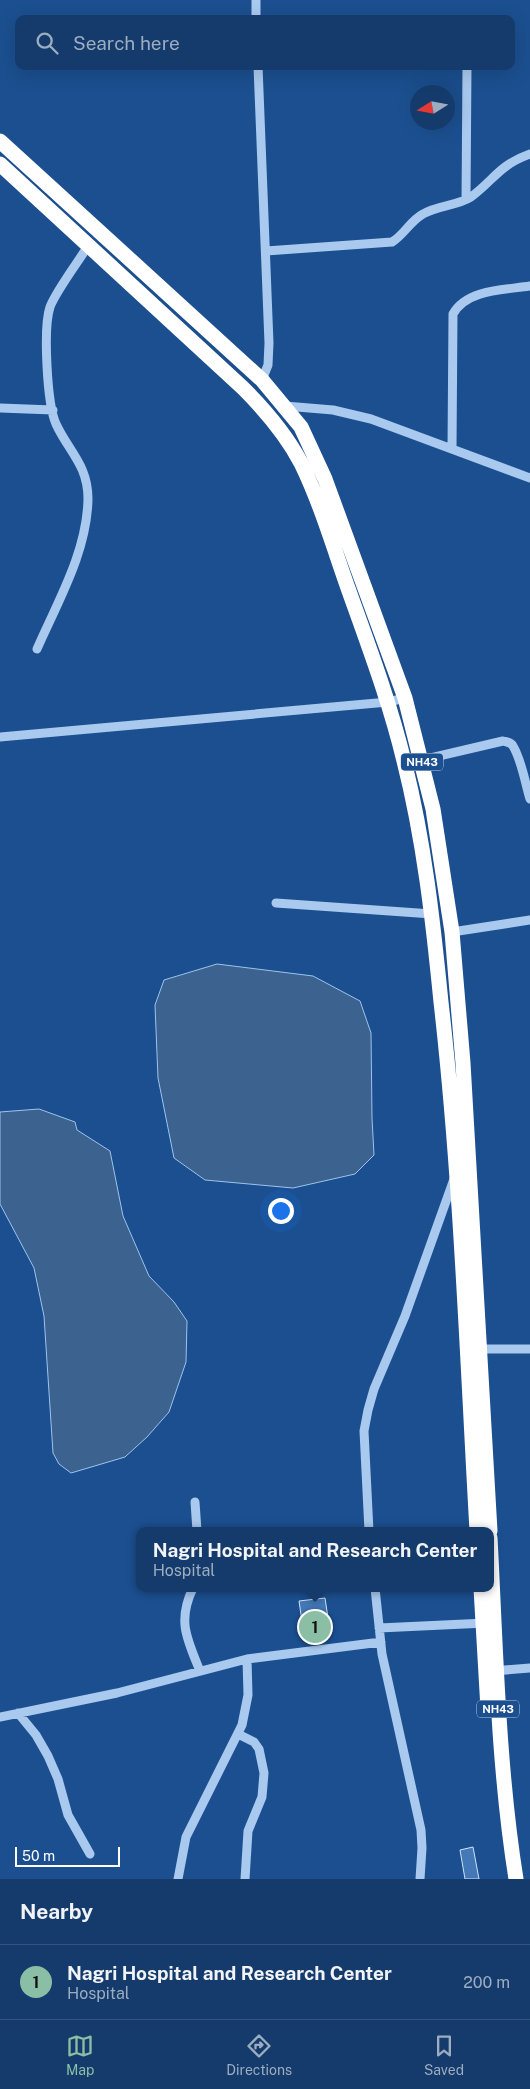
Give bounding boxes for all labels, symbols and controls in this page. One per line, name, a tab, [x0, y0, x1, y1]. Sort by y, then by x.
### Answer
search box	[15, 15, 515, 70]
icon: search	[33, 29, 61, 57]
text: Search here	[73, 32, 180, 54]
north arrow	[410, 85, 455, 130]
road number: NH43	[401, 754, 443, 770]
your location	[268, 1198, 294, 1224]
popup	[136, 1527, 494, 1592]
text: Nagri Hospital and Research Center	[153, 1539, 477, 1561]
text: Hospital	[153, 1561, 215, 1580]
pin: 1	[299, 1608, 331, 1646]
road number: NH43	[477, 1700, 519, 1718]
scale bar	[15, 1844, 120, 1867]
text: 50 m	[22, 1848, 55, 1864]
text: Nearby	[20, 1899, 93, 1924]
text: Nagri Hospital and Research Center	[67, 1962, 392, 1984]
text: 1	[33, 1973, 39, 1992]
text: 200 m	[463, 1973, 510, 1992]
text: Hospital	[67, 1984, 130, 2003]
tab: Map	[66, 2032, 94, 2078]
tab: Directions	[226, 2032, 292, 2078]
tab: Saved	[424, 2032, 464, 2078]

